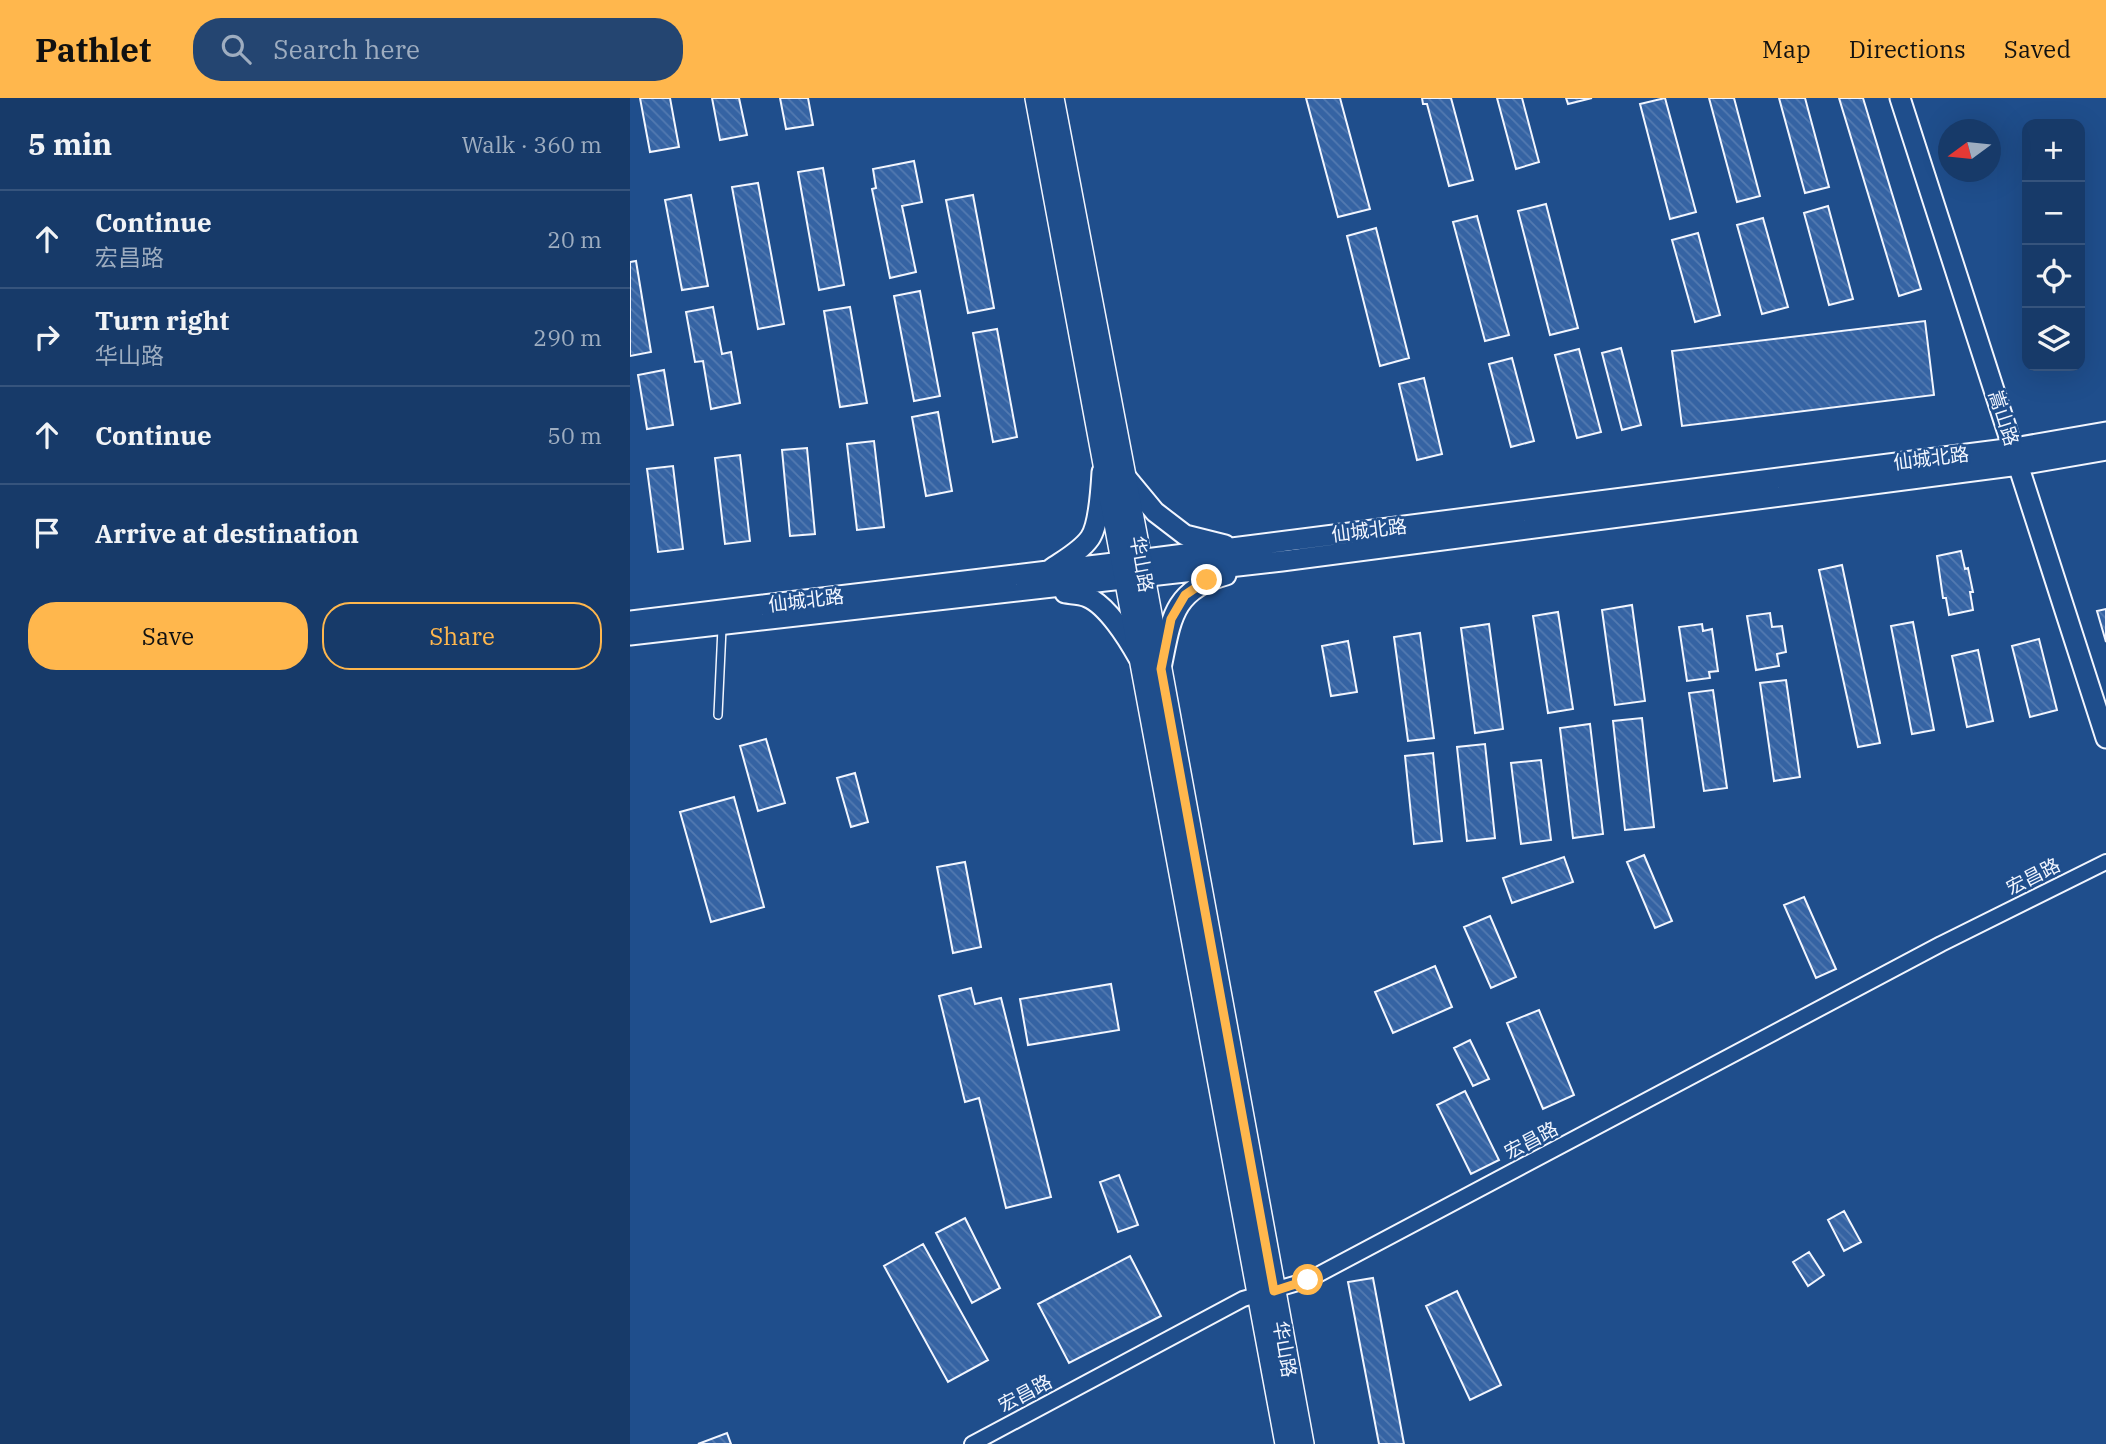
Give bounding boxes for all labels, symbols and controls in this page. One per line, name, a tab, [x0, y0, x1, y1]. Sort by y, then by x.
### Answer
search box	[193, 18, 683, 81]
text: Pathlet	[35, 28, 151, 71]
icon: search	[217, 30, 255, 68]
text: Search here	[273, 32, 420, 66]
text: Map	[1762, 33, 1811, 65]
text: Directions	[1849, 33, 1966, 65]
text: Saved	[2004, 33, 2071, 65]
north arrow	[1938, 119, 2001, 182]
map controls	[2022, 119, 2085, 371]
button: +	[2022, 119, 2085, 182]
text: 5 min	[28, 124, 112, 163]
text: Walk · 360 m	[461, 129, 602, 159]
button: −	[2022, 182, 2085, 245]
text: Continue	[95, 205, 212, 239]
icon: ahead	[28, 220, 66, 258]
text: 20 m	[547, 224, 602, 254]
text: 宏昌路	[95, 242, 164, 272]
button: locate	[2022, 245, 2085, 308]
text: Turn right	[95, 303, 229, 337]
button: layers	[2022, 308, 2085, 371]
icon: right	[28, 318, 66, 356]
text: 290 m	[533, 322, 602, 352]
text: 华山路	[95, 340, 164, 370]
street label: 嵩山路	[1984, 387, 2024, 449]
icon: ahead	[28, 416, 66, 454]
text: Continue	[95, 418, 212, 452]
text: 50 m	[547, 420, 602, 450]
street label: 仙城北路	[1892, 441, 1970, 475]
street label: 仙城北路	[1330, 513, 1408, 547]
icon: arrive	[28, 514, 66, 552]
text: Arrive at destination	[95, 516, 359, 550]
street label: 华山路	[1125, 534, 1159, 594]
route end	[1191, 564, 1222, 595]
street label: 仙城北路	[767, 583, 845, 617]
button: Save	[28, 602, 308, 670]
button: Share	[322, 602, 602, 670]
street label: 宏昌路	[2002, 852, 2064, 900]
street label: 宏昌路	[1500, 1116, 1562, 1164]
route start	[1292, 1264, 1323, 1295]
street label: 华山路	[1268, 1319, 1302, 1379]
street label: 宏昌路	[994, 1369, 1056, 1417]

